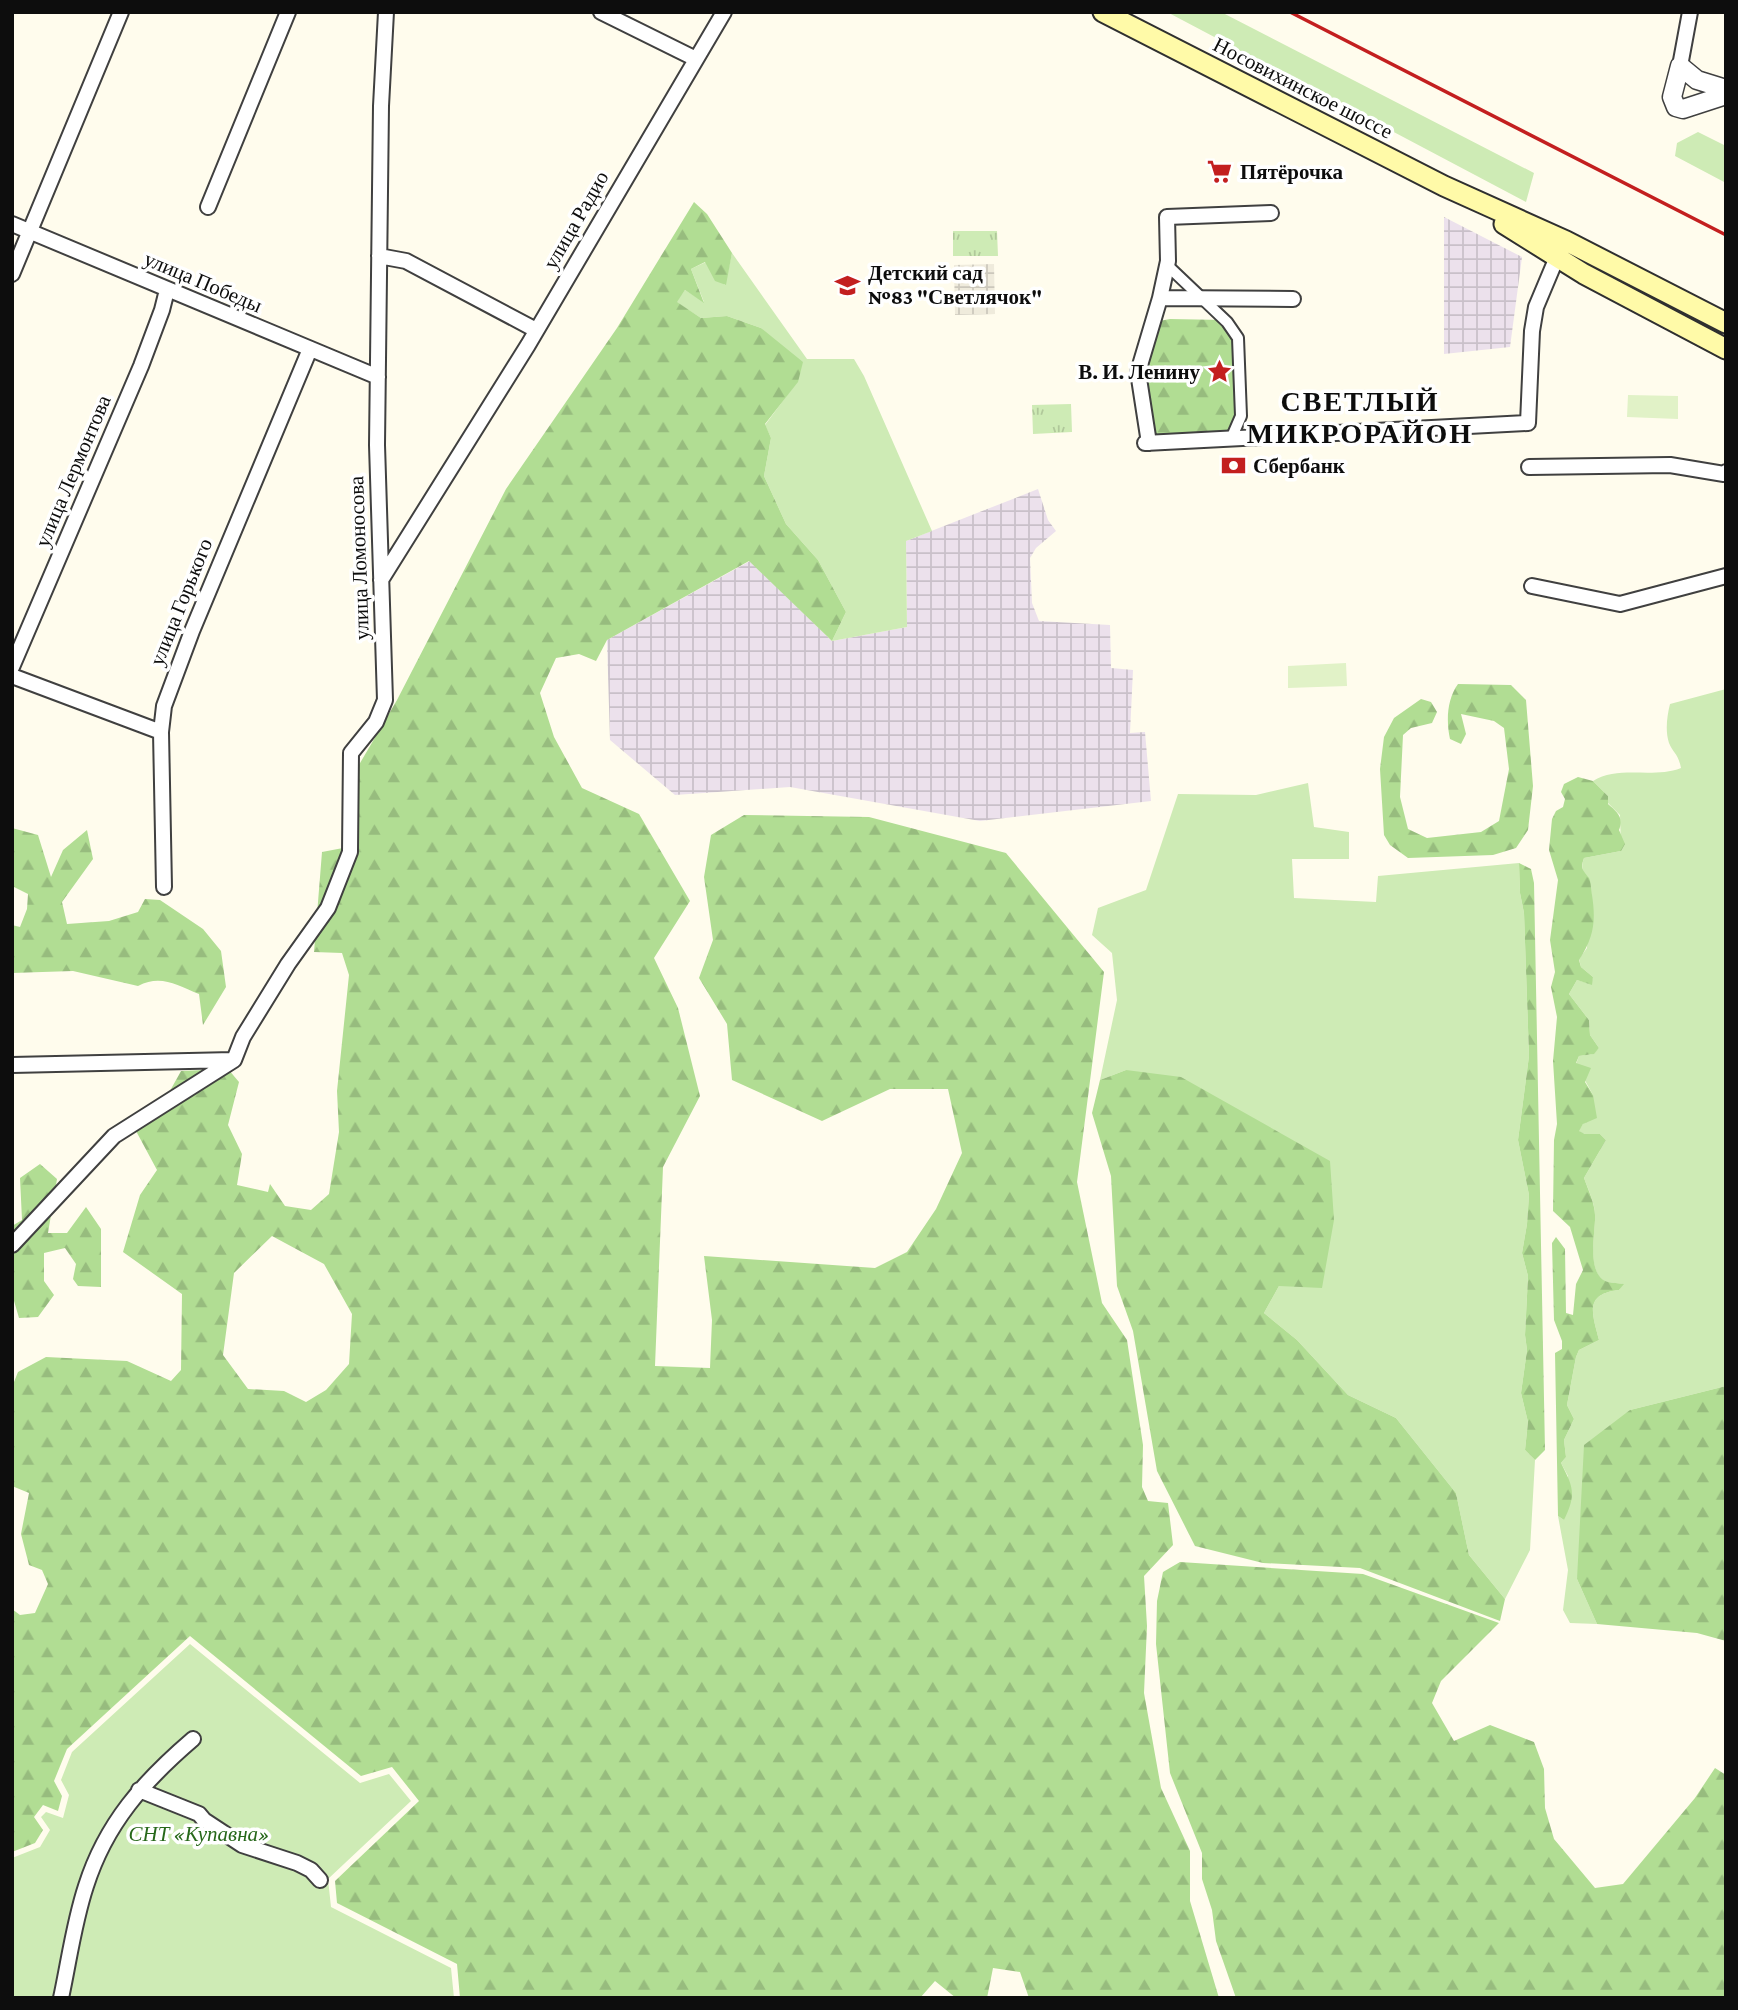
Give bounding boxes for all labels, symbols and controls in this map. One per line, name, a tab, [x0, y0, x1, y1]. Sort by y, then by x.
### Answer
street label: Носовихинское шоссе	[1209, 32, 1397, 144]
supermarket icon: Пятёрочка	[1206, 158, 1234, 186]
place label: Пятёрочка	[1240, 160, 1344, 184]
street label: улица Радио	[538, 167, 614, 273]
street label: улица Победы	[140, 246, 266, 318]
place label: Детский сад №83 "Светлячок"	[868, 261, 1042, 309]
school or university icon: Детский сад №83 "Светлячок"	[834, 271, 862, 299]
place icon: В. И. Ленину	[1206, 358, 1234, 386]
place label: В. И. Ленину	[1078, 360, 1201, 384]
district label: СВЕТЛЫЙ МИКРОРАЙОН	[1247, 386, 1473, 449]
street label: улица Лермонтова	[30, 391, 116, 551]
bank icon: Сбербанк	[1219, 452, 1247, 480]
place label: Сбербанк	[1253, 454, 1346, 478]
street label: улица Ломоносова	[344, 475, 374, 641]
street label: улица Горького	[145, 535, 217, 669]
park label: СНТ «Купавна»	[129, 1822, 269, 1846]

